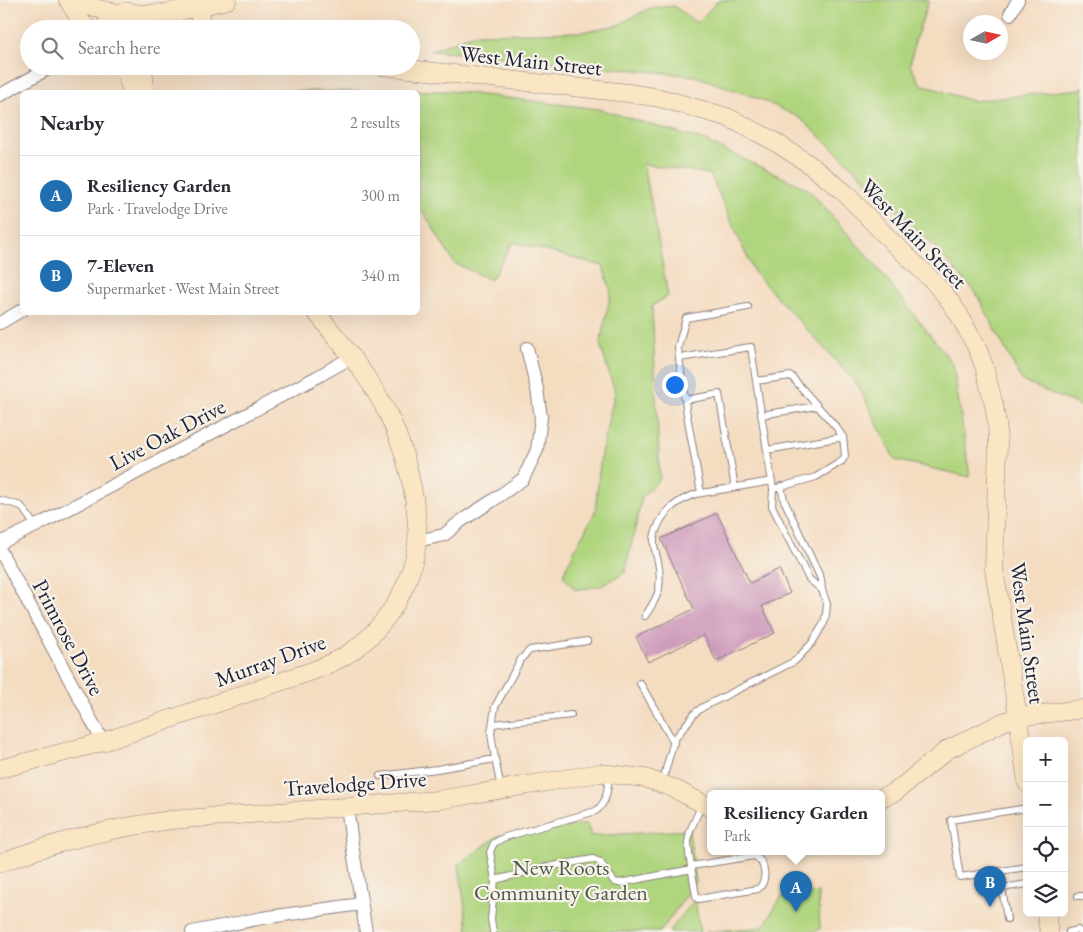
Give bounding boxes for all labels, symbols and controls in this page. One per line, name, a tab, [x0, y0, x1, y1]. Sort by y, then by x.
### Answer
north arrow	[963, 15, 1008, 60]
search box	[20, 20, 420, 75]
icon: search	[38, 34, 66, 62]
text: Search here	[78, 35, 160, 60]
street label: West Main Street	[458, 39, 604, 82]
text: Nearby	[40, 109, 104, 136]
text: 2 results	[350, 112, 400, 133]
street label: West Main Street	[854, 172, 974, 295]
text: Resiliency Garden	[87, 173, 231, 198]
text: A	[50, 185, 62, 206]
text: 300 m	[361, 185, 400, 206]
text: Park · Travelodge Drive	[87, 198, 228, 219]
text: 7-Eleven	[87, 253, 154, 278]
text: B	[51, 265, 61, 286]
text: 340 m	[361, 265, 400, 286]
text: Supermarket · West Main Street	[87, 278, 279, 299]
your location	[662, 372, 688, 398]
street label: Live Oak Drive	[104, 391, 231, 477]
street label: West Main Street	[1003, 560, 1052, 706]
street label: Primrose Drive	[26, 574, 111, 701]
street label: Murray Drive	[211, 627, 330, 694]
map controls	[1023, 737, 1068, 917]
button: +	[1023, 737, 1068, 782]
street label: Travelodge Drive	[283, 764, 428, 803]
button: −	[1023, 782, 1068, 827]
popup	[707, 790, 885, 855]
text: Resiliency Garden	[724, 800, 868, 825]
text: Park	[724, 825, 751, 846]
button: locate	[1023, 827, 1068, 872]
park label: New Roots Community Garden	[474, 853, 648, 907]
pin: B	[974, 866, 1006, 907]
pin: A	[780, 871, 812, 912]
button: layers	[1023, 872, 1068, 917]

